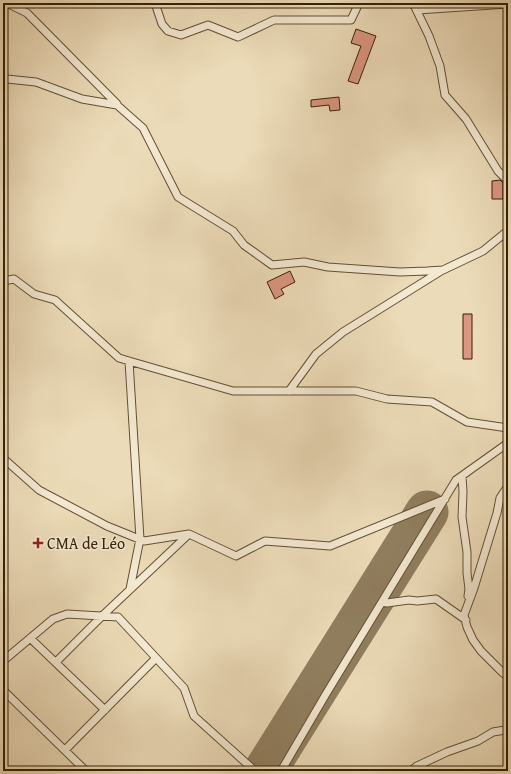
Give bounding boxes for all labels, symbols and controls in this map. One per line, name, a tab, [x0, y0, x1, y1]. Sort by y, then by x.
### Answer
place label: CMA de Léo	[47, 531, 125, 555]
marker: CMA de Léo	[32, 537, 44, 549]

